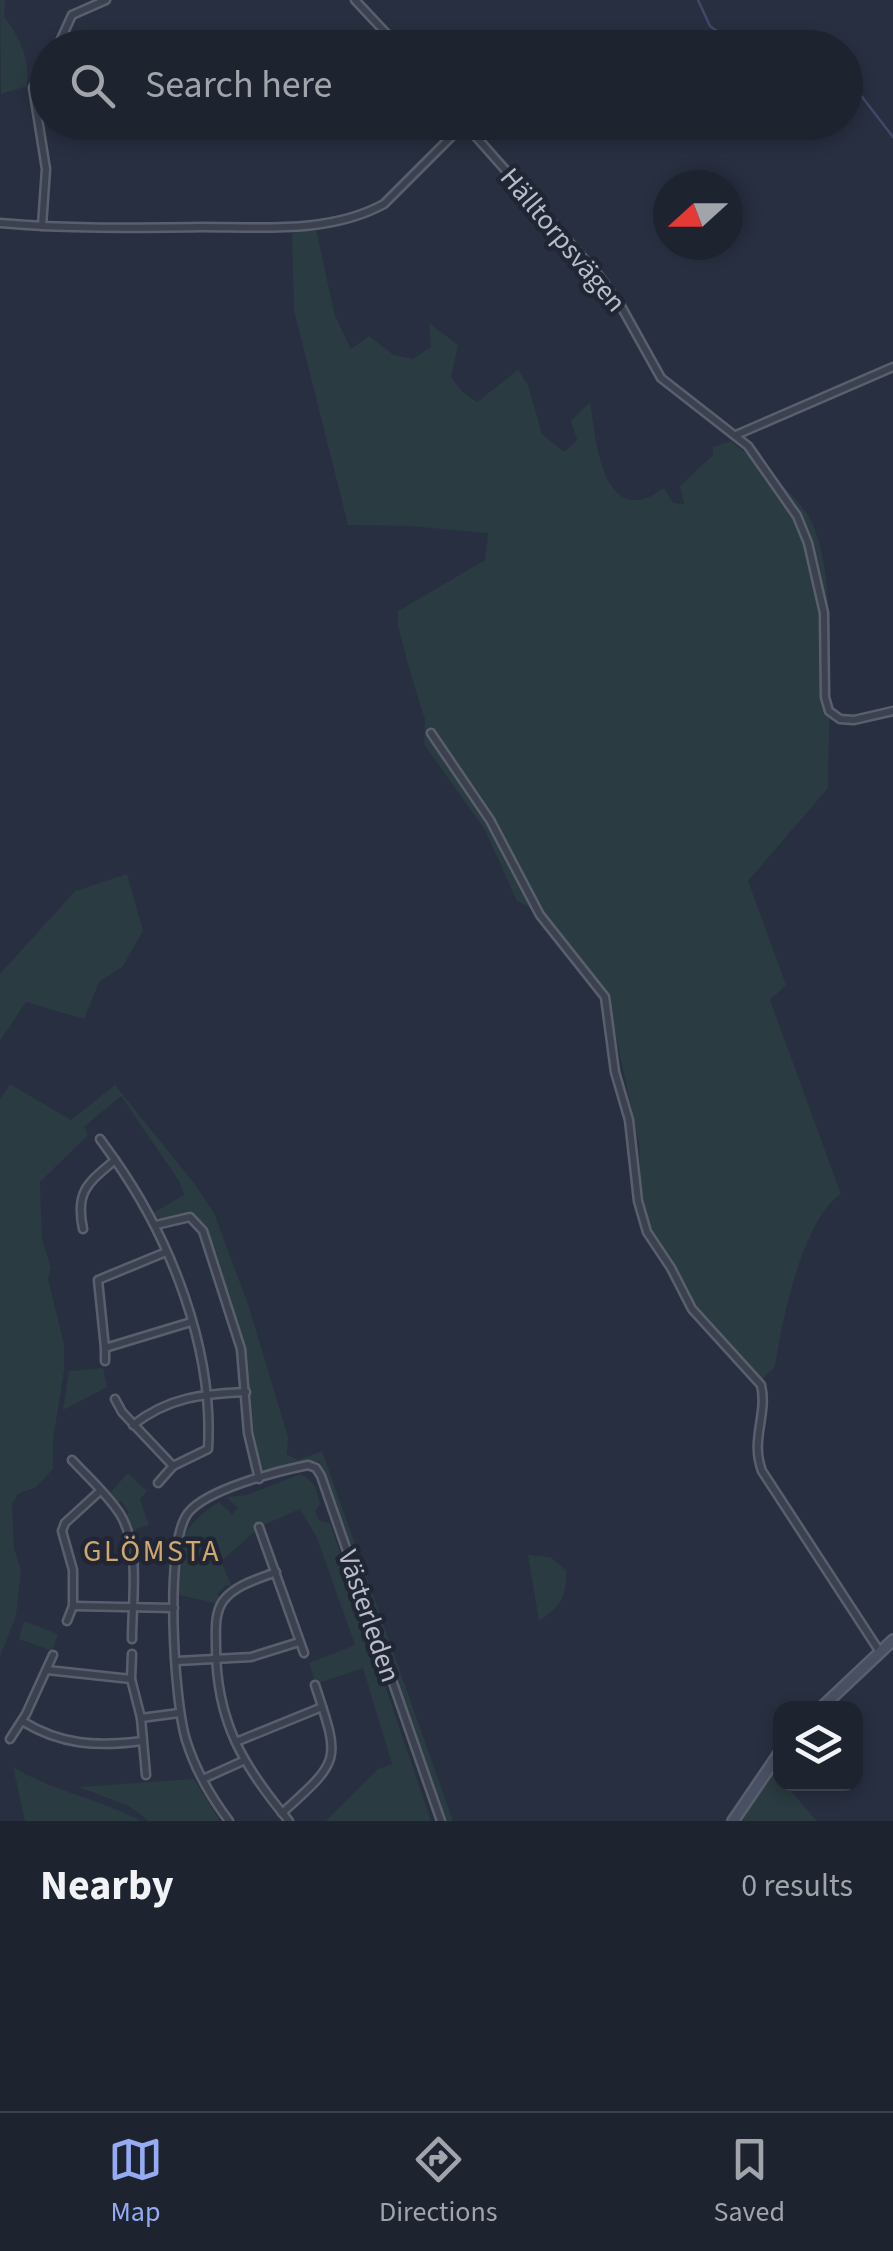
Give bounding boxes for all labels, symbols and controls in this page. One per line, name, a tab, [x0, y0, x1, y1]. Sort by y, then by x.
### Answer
search box	[30, 30, 863, 140]
icon: search	[65, 58, 120, 113]
text: Search here	[145, 58, 332, 112]
street label: Hälltorpsvägen	[491, 159, 635, 321]
north arrow	[653, 170, 743, 260]
district label: GLÖMSTA	[83, 1530, 221, 1573]
street label: Västerleden	[328, 1544, 410, 1688]
map controls	[773, 1701, 863, 1791]
button: layers	[773, 1701, 863, 1791]
text: Nearby	[40, 1856, 174, 1916]
text: 0 results	[741, 1863, 853, 1909]
tab: Map	[108, 2132, 163, 2232]
tab: Directions	[379, 2132, 498, 2232]
tab: Saved	[714, 2132, 785, 2232]

